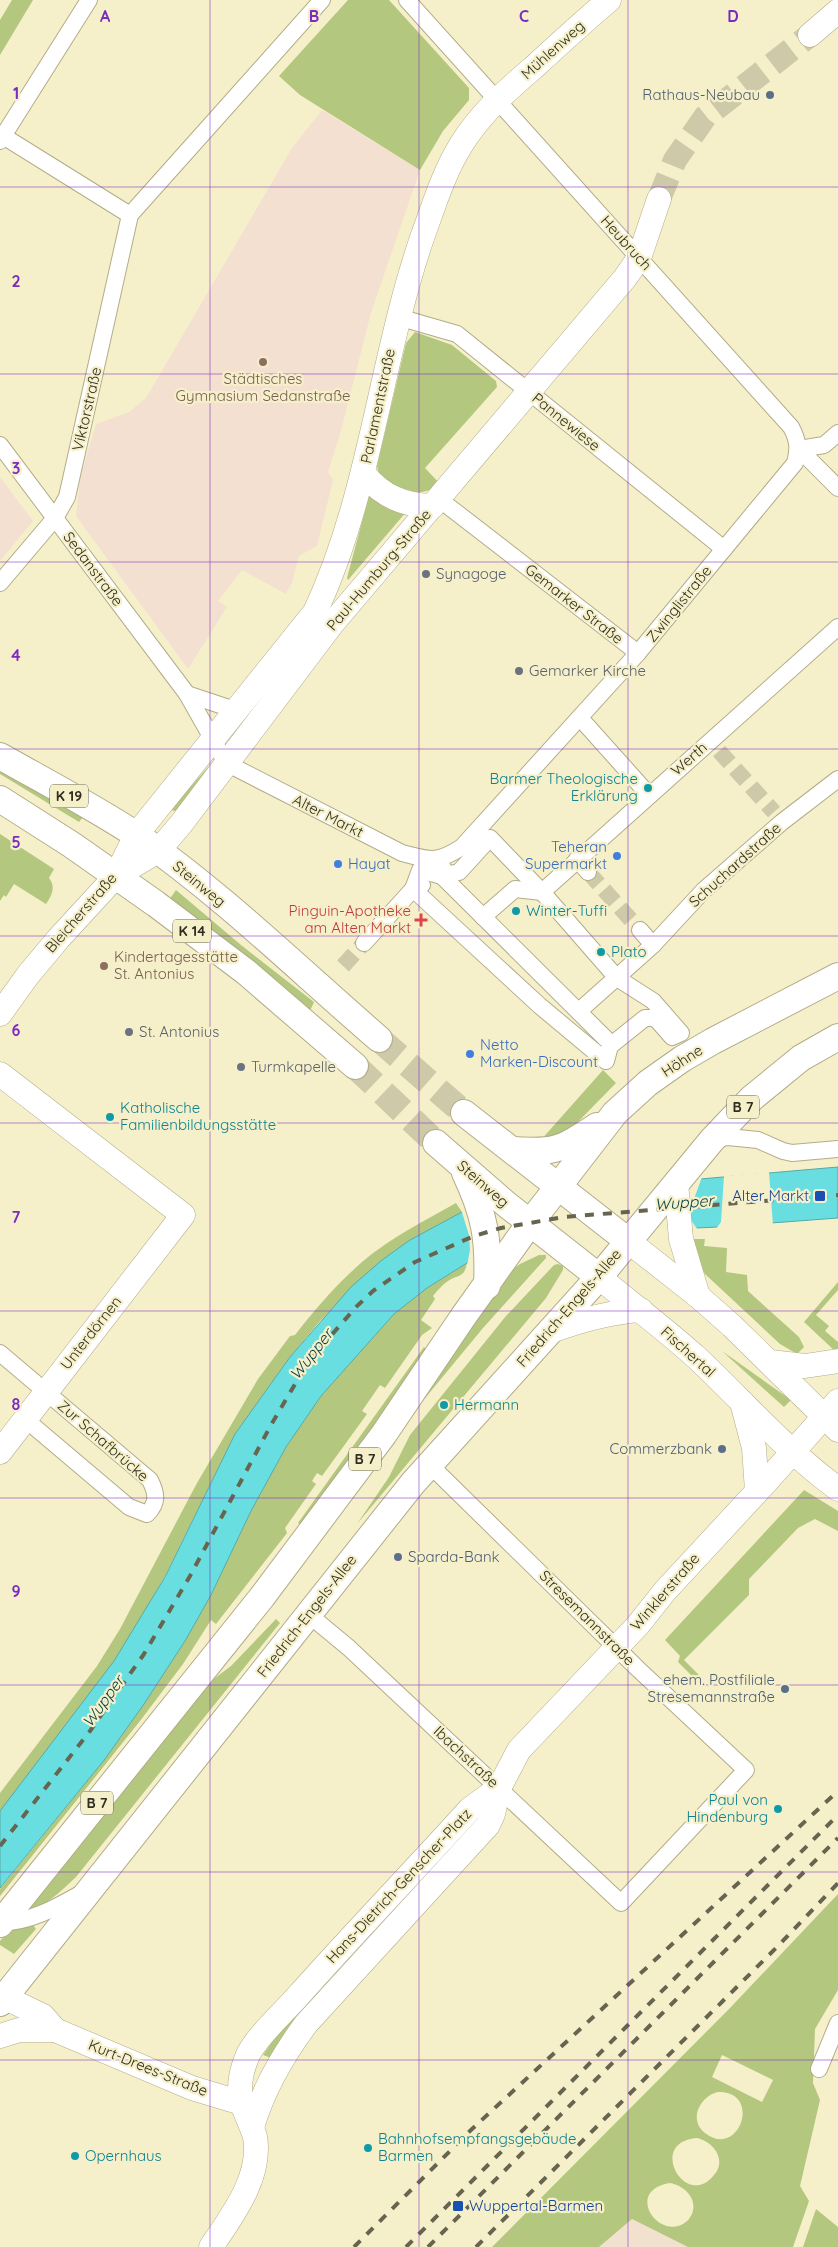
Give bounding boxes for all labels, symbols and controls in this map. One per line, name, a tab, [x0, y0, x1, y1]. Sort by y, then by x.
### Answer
text: A	[100, 6, 111, 26]
text: B	[309, 6, 319, 26]
text: C	[519, 6, 529, 26]
text: D	[727, 6, 739, 26]
street label: Mühlenweg	[517, 16, 588, 83]
text: 1	[13, 83, 19, 103]
place label: Rathaus-Neubau	[642, 85, 760, 104]
marker: Rathaus-Neubau	[764, 89, 776, 101]
street label: Heubruch	[597, 211, 656, 274]
text: 2	[11, 271, 21, 291]
street label: Parlamentstraße	[356, 347, 399, 465]
marker: Städtisches Gymnasium Sedanstraße	[257, 356, 269, 368]
street label: Viktorstraße	[68, 365, 105, 453]
place label: Städtisches Gymnasium Sedanstraße	[175, 369, 351, 405]
street label: Pannewiese	[528, 388, 604, 455]
text: 3	[12, 458, 20, 478]
street label: Paul-Humburg-Straße	[322, 505, 435, 634]
street label: Sedanstraße	[59, 528, 128, 610]
street label: Gemarker Straße	[521, 559, 627, 648]
street label: Zwinglistraße	[642, 561, 715, 646]
place label: Synagoge	[436, 564, 506, 583]
marker: Synagoge	[420, 568, 432, 580]
text: 4	[11, 645, 21, 665]
place label: Gemarker Kirche	[529, 661, 646, 680]
marker: Gemarker Kirche	[513, 665, 525, 677]
street label: Werth	[667, 738, 711, 780]
place label: Barmer Theologische Erklärung	[489, 769, 638, 805]
marker: Barmer Theologische Erklärung	[642, 782, 654, 794]
road number: K 19	[50, 784, 88, 808]
street label: Alter Markt	[290, 790, 367, 841]
street label: Schuchardstraße	[685, 818, 785, 911]
text: 5	[11, 832, 21, 852]
place label: Teheran Supermarkt	[525, 837, 607, 873]
marker: Teheran Supermarkt	[611, 850, 623, 862]
place label: Hayat	[348, 854, 391, 873]
street label: Steinweg	[169, 856, 230, 911]
marker: Hayat	[332, 858, 344, 870]
street label: Bleicherstraße	[41, 869, 120, 956]
place label: Pinguin-Apotheke am Alten Markt	[289, 901, 411, 937]
place label: Winter-Tuffi	[526, 901, 607, 920]
marker: Winter-Tuffi	[510, 905, 522, 917]
marker: Pinguin-Apotheke am Alten Markt	[415, 914, 427, 926]
road number: K 14	[173, 919, 211, 942]
place label: Plato	[611, 942, 647, 961]
marker: Plato	[595, 946, 607, 958]
place label: Kindertagesstätte St. Antonius	[114, 947, 238, 983]
marker: Kindertagesstätte St. Antonius	[98, 960, 110, 972]
text: 6	[12, 1020, 21, 1040]
place label: St. Antonius	[139, 1022, 219, 1041]
marker: St. Antonius	[123, 1026, 135, 1038]
place label: Netto Marken-Discount	[480, 1035, 598, 1071]
street label: Höhne	[657, 1040, 706, 1081]
marker: Netto Marken-Discount	[464, 1048, 476, 1060]
place label: Turmkapelle	[251, 1057, 336, 1076]
marker: Turmkapelle	[235, 1061, 247, 1073]
road number: B 7	[727, 1096, 759, 1118]
place label: Katholische Familienbildungsstätte	[120, 1098, 276, 1134]
marker: Katholische Familienbildungsstätte	[104, 1111, 116, 1123]
street label: Steinweg	[453, 1156, 513, 1211]
place label: Alter Markt	[732, 1186, 809, 1205]
marker: Alter Markt	[813, 1189, 827, 1203]
water label: Wupper	[654, 1190, 716, 1214]
text: 7	[12, 1207, 21, 1227]
street label: Friedrich-Engels-Allee	[512, 1245, 625, 1371]
street label: Unterdörnen	[56, 1292, 125, 1373]
street label: Fischertal	[657, 1322, 720, 1381]
water label: Wupper	[285, 1323, 338, 1383]
text: 8	[12, 1394, 21, 1414]
place label: Hermann	[454, 1395, 519, 1414]
street label: Zur Schafbrücke	[54, 1396, 153, 1485]
marker: Hermann	[438, 1399, 450, 1411]
place label: Commerzbank	[609, 1439, 712, 1458]
marker: Commerzbank	[716, 1443, 728, 1455]
road number: B 7	[349, 1448, 381, 1470]
place label: Sparda-Bank	[408, 1547, 500, 1566]
street label: Winklerstraße	[626, 1549, 703, 1634]
street label: Friedrich-Engels-Allee	[253, 1551, 360, 1681]
marker: Sparda-Bank	[392, 1551, 404, 1563]
street label: Stresemannstraße	[536, 1566, 639, 1669]
text: 9	[11, 1581, 21, 1601]
water label: Wupper	[78, 1670, 130, 1731]
place label: ehem. Postfiliale Stresemannstraße	[648, 1670, 775, 1706]
marker: ehem. Postfiliale Stresemannstraße	[779, 1683, 791, 1695]
street label: Ibachstraße	[430, 1722, 503, 1792]
place label: Paul von Hindenburg	[687, 1790, 768, 1826]
road number: B 7	[81, 1792, 113, 1815]
marker: Paul von Hindenburg	[772, 1803, 784, 1815]
street label: Hans-Dietrich-Genscher-Platz	[322, 1804, 475, 1967]
street label: Kurt-Drees-Straße	[86, 2035, 211, 2100]
place label: Bahnhofsempfangsgebäude Barmen	[378, 2129, 576, 2165]
marker: Bahnhofsempfangsgebäude Barmen	[362, 2142, 374, 2154]
place label: Opernhaus	[85, 2146, 162, 2165]
marker: Opernhaus	[69, 2150, 81, 2162]
place label: Wuppertal-Barmen	[469, 2196, 603, 2215]
marker: Wuppertal-Barmen	[451, 2199, 465, 2213]

